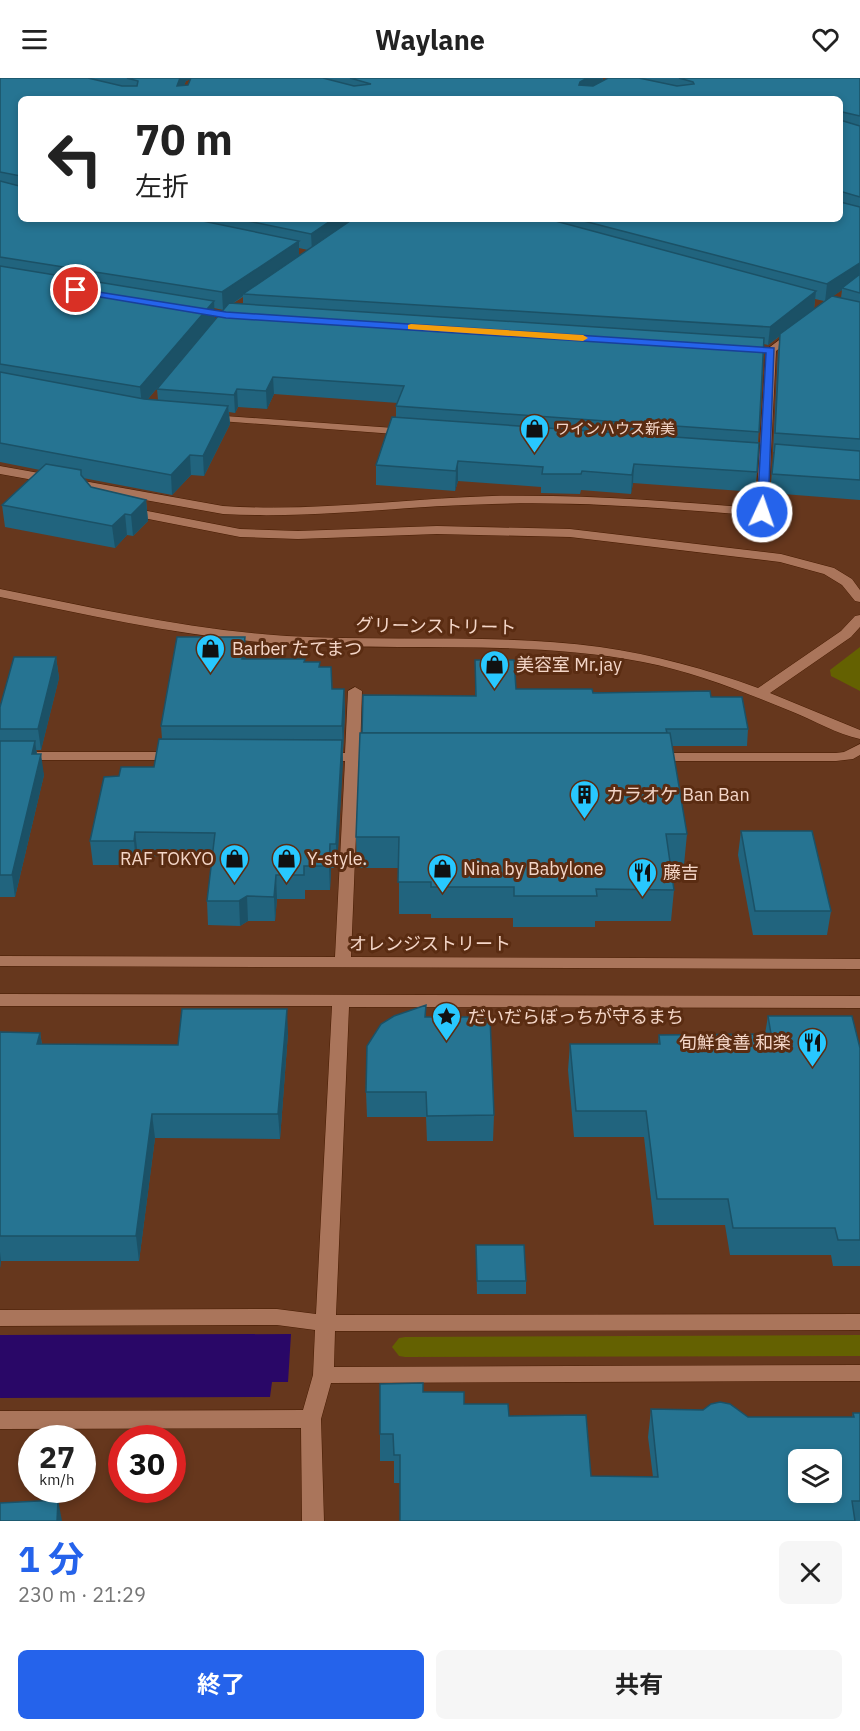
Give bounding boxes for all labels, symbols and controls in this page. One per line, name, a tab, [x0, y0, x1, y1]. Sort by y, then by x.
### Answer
text: Waylane	[375, 22, 485, 57]
icon: menu	[18, 23, 51, 56]
icon: heart	[809, 23, 842, 56]
text: 70 m	[135, 112, 233, 167]
icon: left	[36, 120, 114, 198]
text: 左折	[135, 168, 189, 203]
pin	[50, 264, 101, 315]
icon: arrive	[59, 273, 92, 306]
shop icon: ワインハウス新美	[518, 412, 550, 454]
place label: ワインハウス新美	[555, 419, 675, 438]
position arrow	[730, 480, 794, 544]
street label: グリーンストリート	[355, 613, 517, 639]
shop icon: Barber たてまつ	[195, 632, 227, 674]
place label: Barber たてまつ	[232, 637, 362, 660]
shop icon: 美容室 Mr.jay	[479, 648, 511, 690]
place label: 美容室 Mr.jay	[516, 653, 622, 676]
building icon: カラオケ Ban Ban	[569, 778, 601, 820]
place label: カラオケ Ban Ban	[606, 783, 750, 806]
shop icon: RAF TOKYO	[219, 842, 251, 884]
shop icon: Y-style.	[270, 842, 302, 884]
place label: RAF TOKYO	[120, 847, 214, 870]
place label: Y-style.	[307, 847, 367, 870]
shop icon: Nina by Babylone	[426, 852, 458, 894]
restaurant icon: 藤吉	[626, 856, 658, 898]
place label: Nina by Babylone	[463, 857, 604, 880]
place label: 藤吉	[663, 861, 699, 884]
street label: オレンジストリート	[349, 932, 511, 955]
place icon: だいだらぼっちが守るまち	[431, 1000, 463, 1042]
place label: だいだらぼっちが守るまち	[468, 1005, 684, 1028]
restaurant icon: 旬鮮食善 和楽	[796, 1026, 828, 1068]
place label: 旬鮮食善 和楽	[679, 1031, 791, 1054]
speed limit sign: 30	[108, 1425, 186, 1503]
text: 27	[39, 1437, 75, 1476]
map controls	[788, 1449, 842, 1503]
button: layers	[788, 1449, 842, 1503]
text: km/h	[39, 1470, 75, 1489]
text: 1 分	[18, 1535, 84, 1582]
button: close	[779, 1541, 842, 1604]
text: 230 m · 21:29	[18, 1581, 146, 1608]
button: 終了	[18, 1650, 424, 1719]
button: 共有	[436, 1650, 842, 1719]

